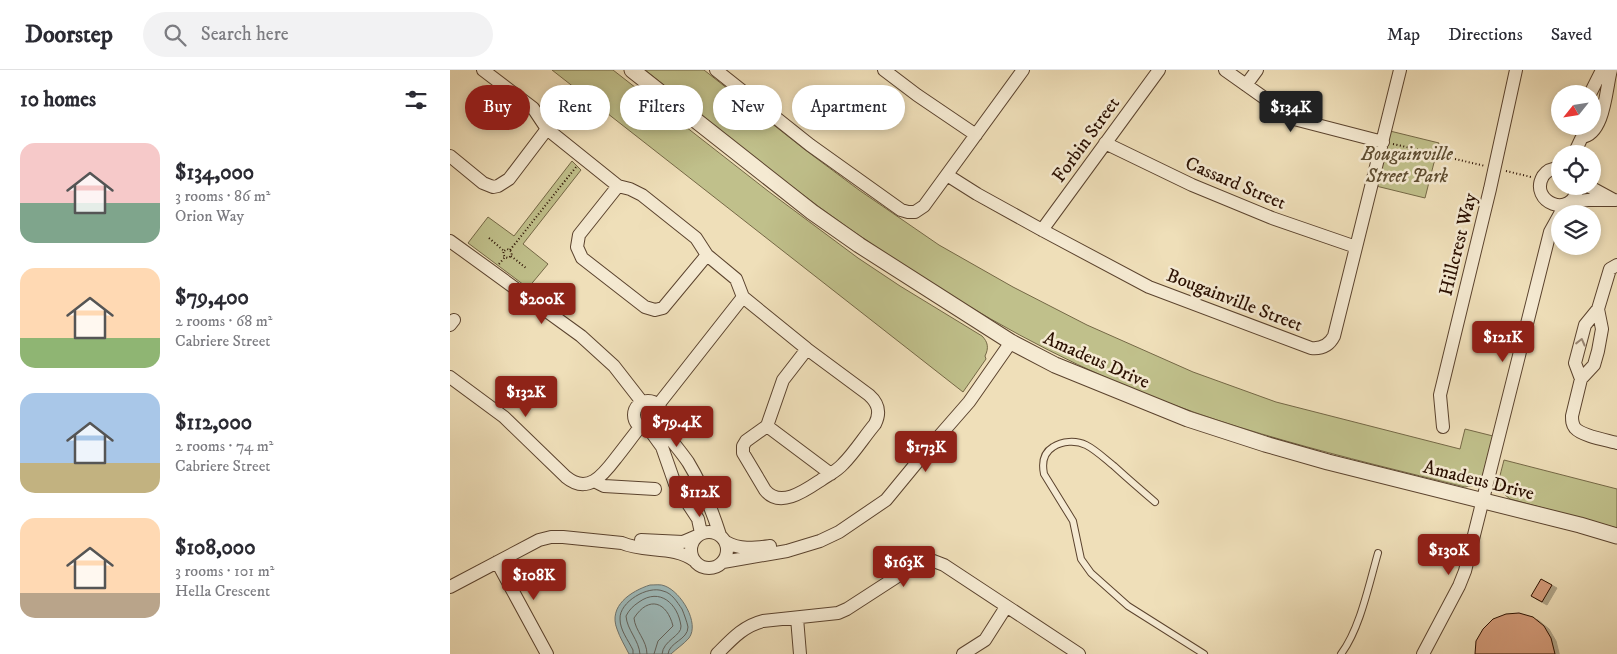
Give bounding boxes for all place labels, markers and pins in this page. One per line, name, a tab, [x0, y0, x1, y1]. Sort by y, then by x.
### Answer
pin: $134K	[1256, 90, 1326, 133]
pin: $200K	[507, 282, 577, 325]
pin: $121K	[1468, 320, 1538, 363]
pin: $132K	[491, 376, 561, 418]
pin: $79.4K	[636, 406, 718, 448]
pin: $173K	[891, 430, 961, 473]
pin: $112K	[665, 476, 735, 518]
pin: $130K	[1414, 534, 1484, 576]
pin: $163K	[869, 546, 939, 588]
pin: $108K	[499, 558, 569, 601]

